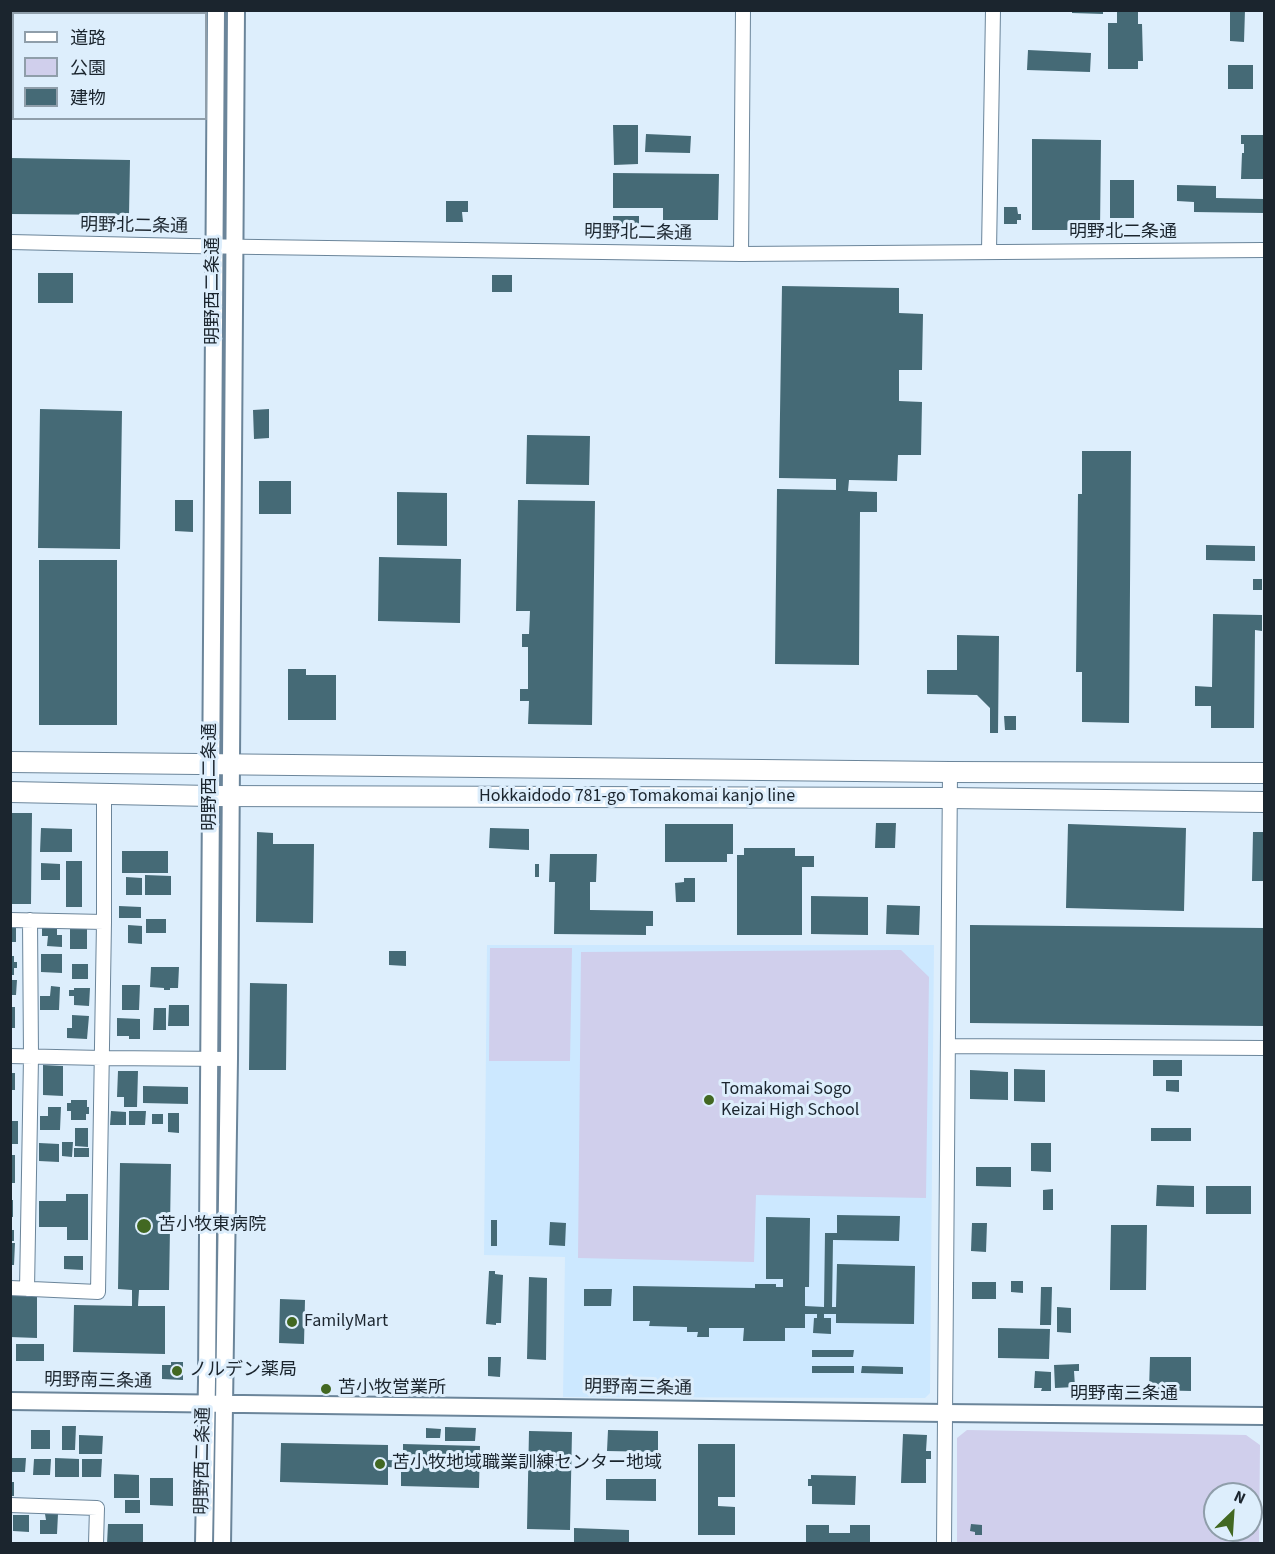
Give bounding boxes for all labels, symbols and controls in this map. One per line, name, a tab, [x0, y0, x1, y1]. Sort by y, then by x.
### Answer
legend	[12, 12, 207, 120]
text: 道路	[70, 26, 106, 51]
text: 公園	[70, 56, 106, 81]
text: 建物	[70, 86, 106, 111]
street label: 明野北二条通	[80, 215, 188, 239]
street label: 明野北二条通	[584, 222, 692, 246]
street label: 明野北二条通	[1069, 222, 1177, 244]
street label: 明野西二条通	[203, 237, 225, 345]
street label: 明野西二条通	[200, 723, 222, 831]
street label: Hokkaidodo 781-go Tomakomai kanjo line	[479, 786, 795, 808]
place label: Tomakomai Sogo Keizai High School	[721, 1079, 859, 1122]
marker: Tomakomai Sogo Keizai High School	[702, 1093, 716, 1107]
place label: 苫小牧東病院	[158, 1215, 266, 1237]
marker: 苫小牧東病院	[135, 1217, 153, 1235]
place label: FamilyMart	[304, 1311, 388, 1333]
marker: FamilyMart	[285, 1315, 299, 1329]
place label: ノルデン薬局	[189, 1360, 297, 1382]
marker: ノルデン薬局	[170, 1364, 184, 1378]
street label: 明野南三条通	[44, 1370, 152, 1394]
street label: 明野南三条通	[584, 1377, 692, 1401]
place label: 苫小牧営業所	[338, 1378, 446, 1400]
marker: 苫小牧営業所	[319, 1382, 333, 1396]
street label: 明野南三条通	[1070, 1384, 1178, 1406]
street label: 明野西二条通	[192, 1407, 216, 1515]
place label: 苫小牧地域職業訓練センター地域	[392, 1453, 662, 1475]
marker: 苫小牧地域職業訓練センター地域	[373, 1457, 387, 1471]
north arrow	[1203, 1482, 1263, 1542]
text: N	[1230, 1485, 1249, 1510]

